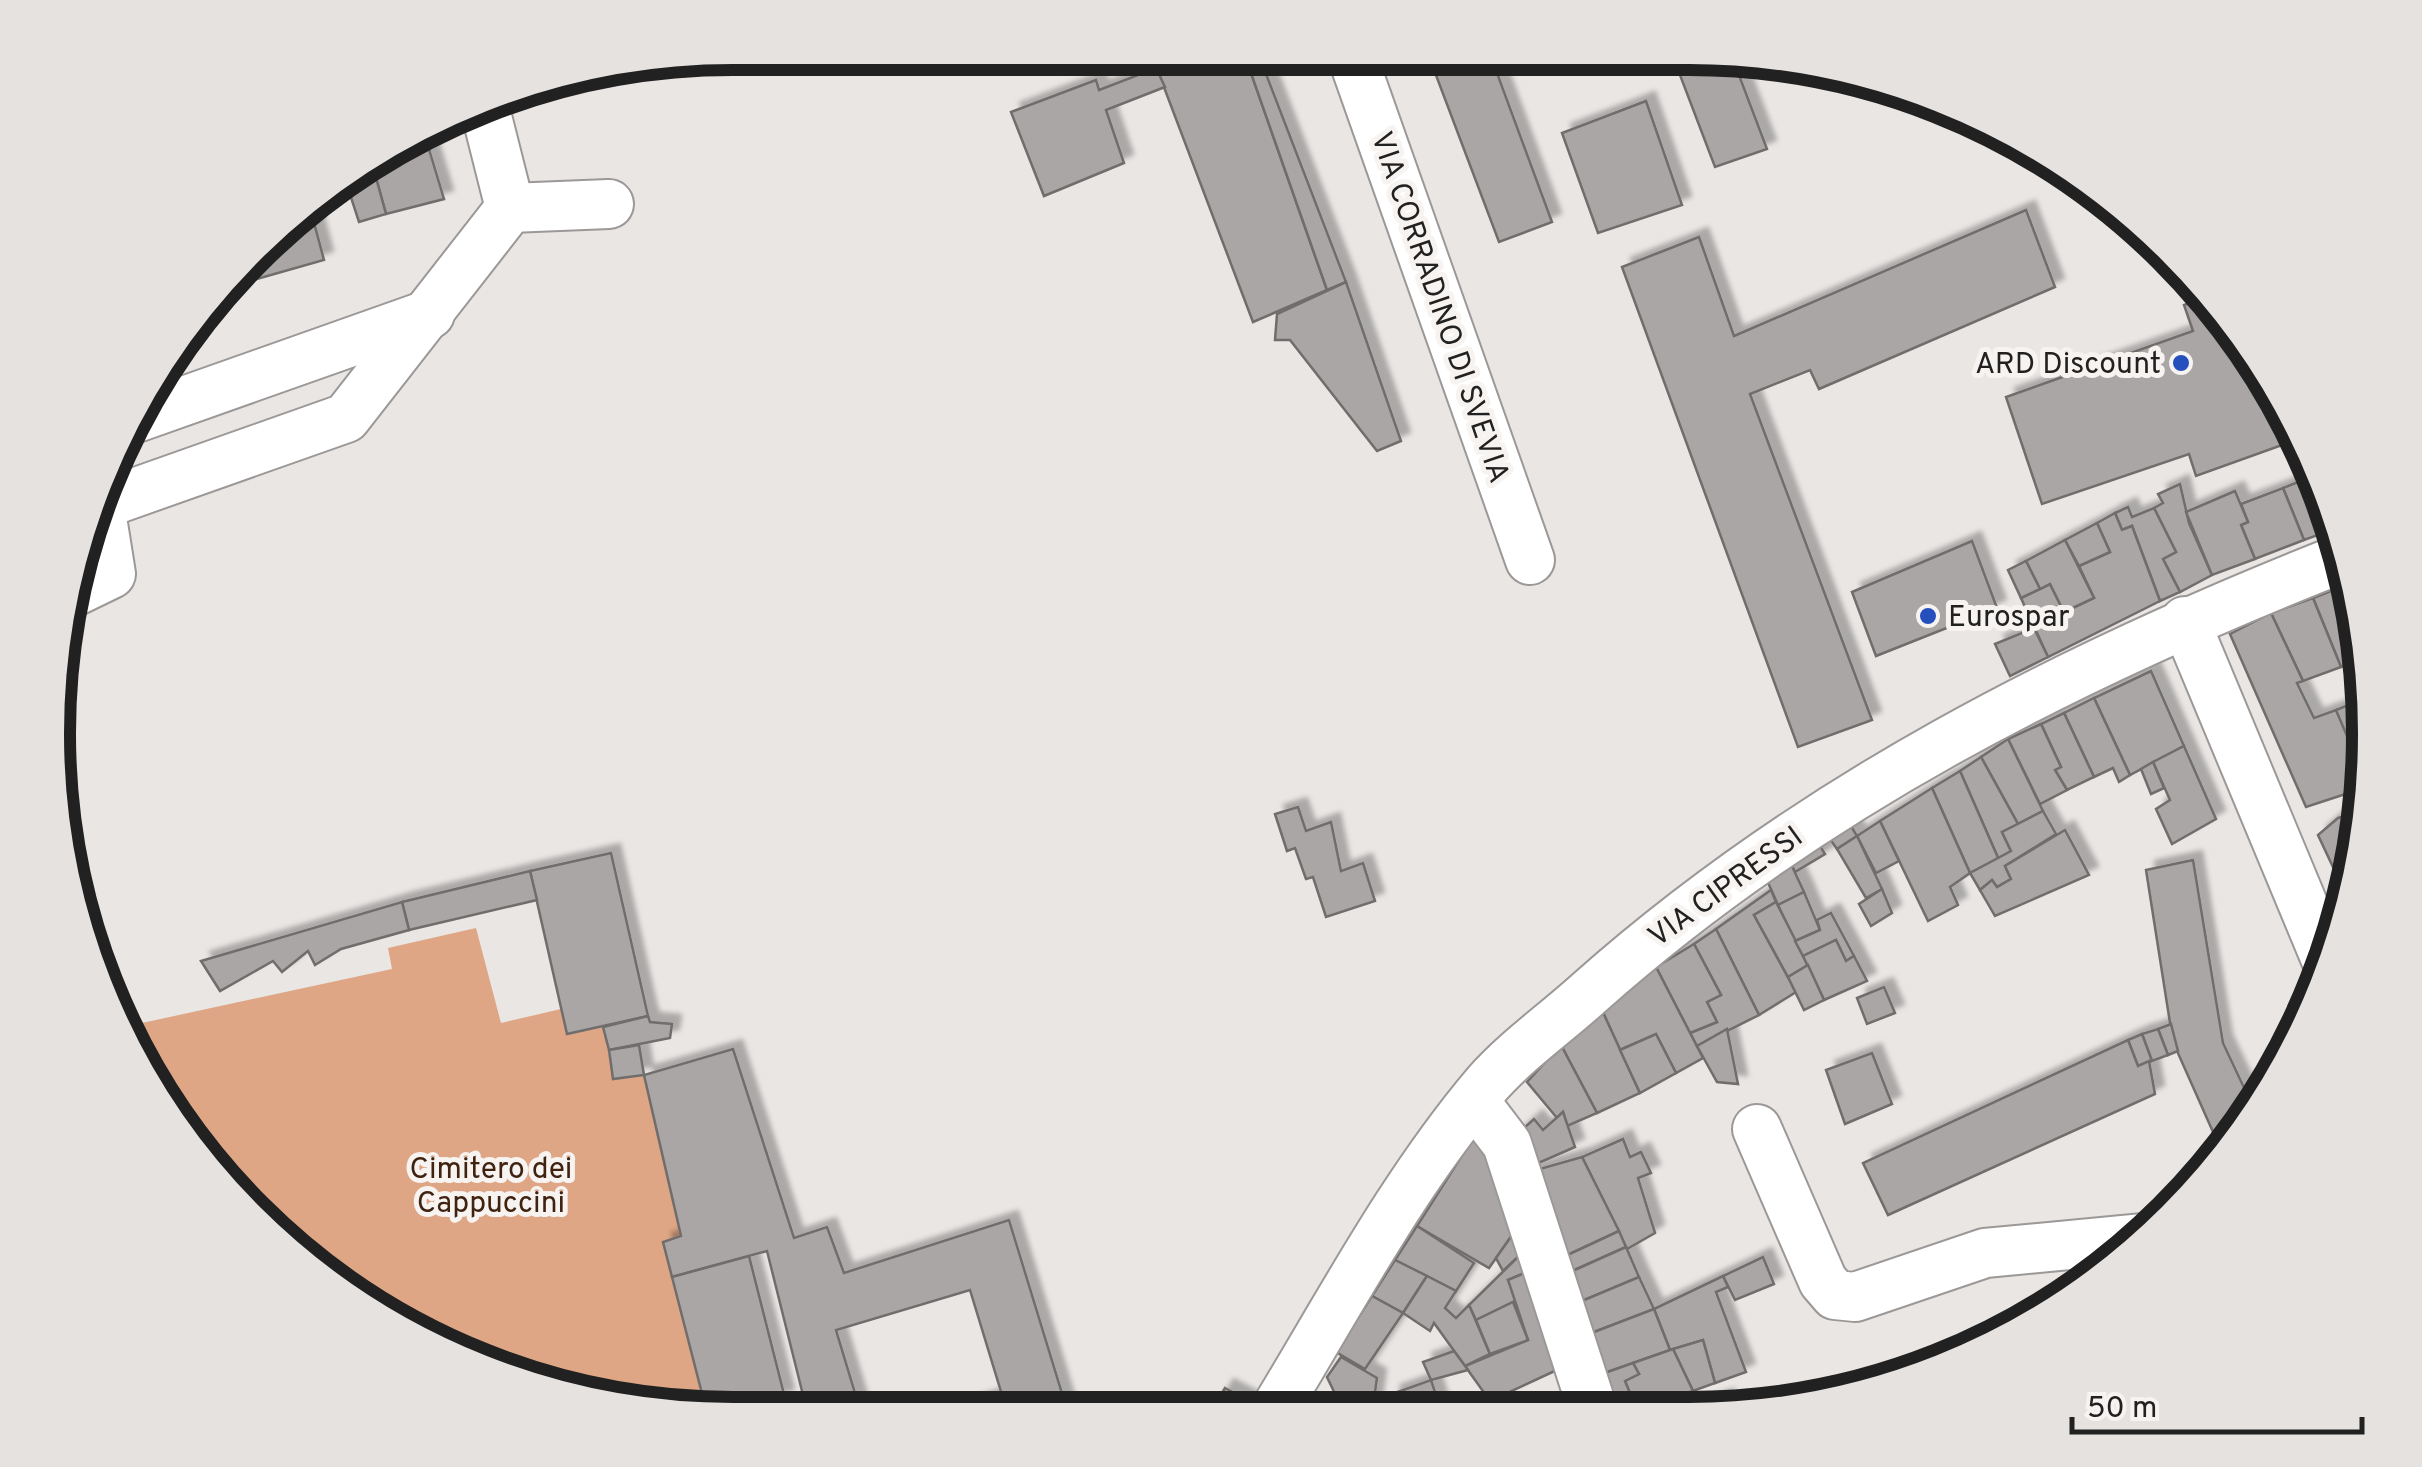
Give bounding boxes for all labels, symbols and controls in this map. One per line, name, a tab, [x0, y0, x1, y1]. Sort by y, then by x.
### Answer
street label: VIA CORRADINO DI SVEVIA	[1361, 127, 1516, 488]
place label: ARD Discount	[1975, 347, 2161, 384]
marker: ARD Discount	[2170, 352, 2192, 374]
place label: Eurospar	[1948, 600, 2070, 637]
marker: Eurospar	[1917, 605, 1939, 627]
street label: VIA CIPRESSI	[1642, 820, 1811, 957]
park label: Cimitero dei Cappuccini	[410, 1152, 572, 1223]
scale bar	[2072, 1372, 2362, 1434]
text: 50 m	[2087, 1391, 2157, 1428]

